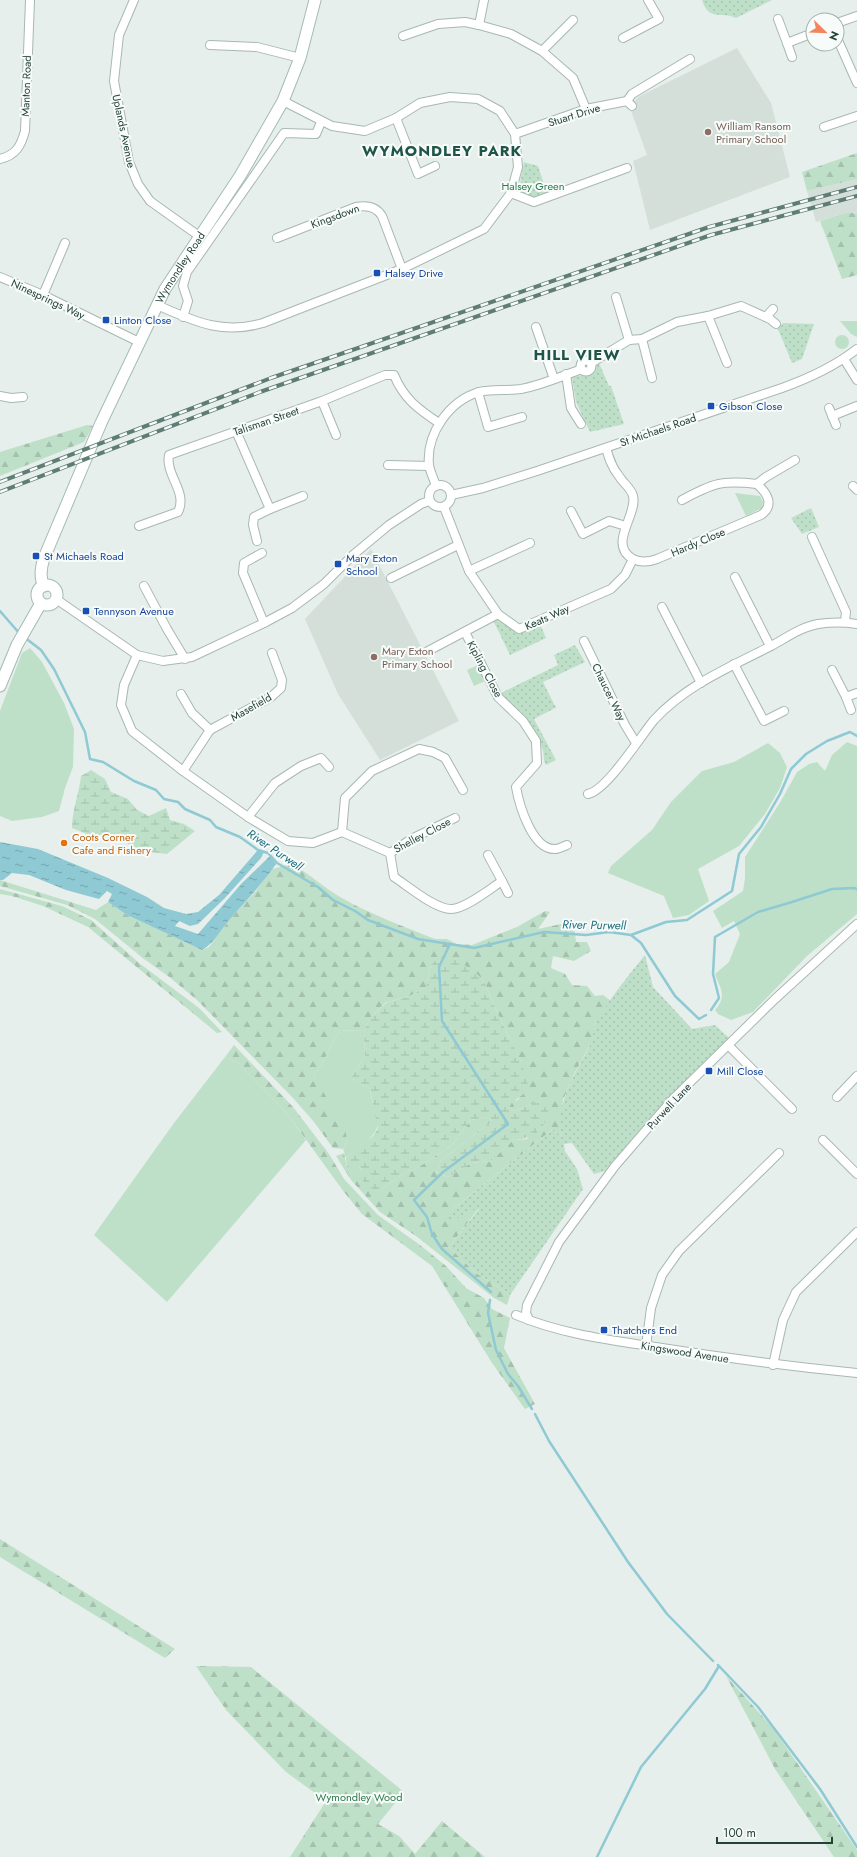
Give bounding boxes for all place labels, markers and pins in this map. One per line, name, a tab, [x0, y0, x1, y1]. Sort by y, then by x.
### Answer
place label: William Ransom Primary School	[716, 118, 791, 147]
marker: William Ransom Primary School	[703, 127, 713, 137]
place label: Halsey Drive	[385, 265, 444, 281]
marker: Halsey Drive	[372, 268, 382, 278]
place label: Linton Close	[114, 312, 172, 328]
marker: Linton Close	[101, 315, 111, 325]
place label: Gibson Close	[719, 398, 783, 414]
marker: Gibson Close	[706, 401, 716, 411]
place label: St Michaels Road	[44, 548, 124, 564]
place label: Mary Exton School	[346, 550, 398, 579]
marker: St Michaels Road	[31, 551, 41, 561]
marker: Mary Exton School	[333, 559, 343, 569]
place label: Tennyson Avenue	[94, 603, 174, 619]
marker: Tennyson Avenue	[81, 606, 91, 616]
place label: Mary Exton Primary School	[382, 643, 452, 672]
marker: Mary Exton Primary School	[369, 652, 379, 662]
place label: Coots Corner Cafe and Fishery	[72, 829, 151, 858]
marker: Coots Corner Cafe and Fishery	[59, 838, 69, 848]
place label: Mill Close	[717, 1063, 764, 1079]
marker: Mill Close	[704, 1066, 714, 1076]
place label: Thatchers End	[612, 1322, 677, 1338]
marker: Thatchers End	[599, 1325, 609, 1335]

